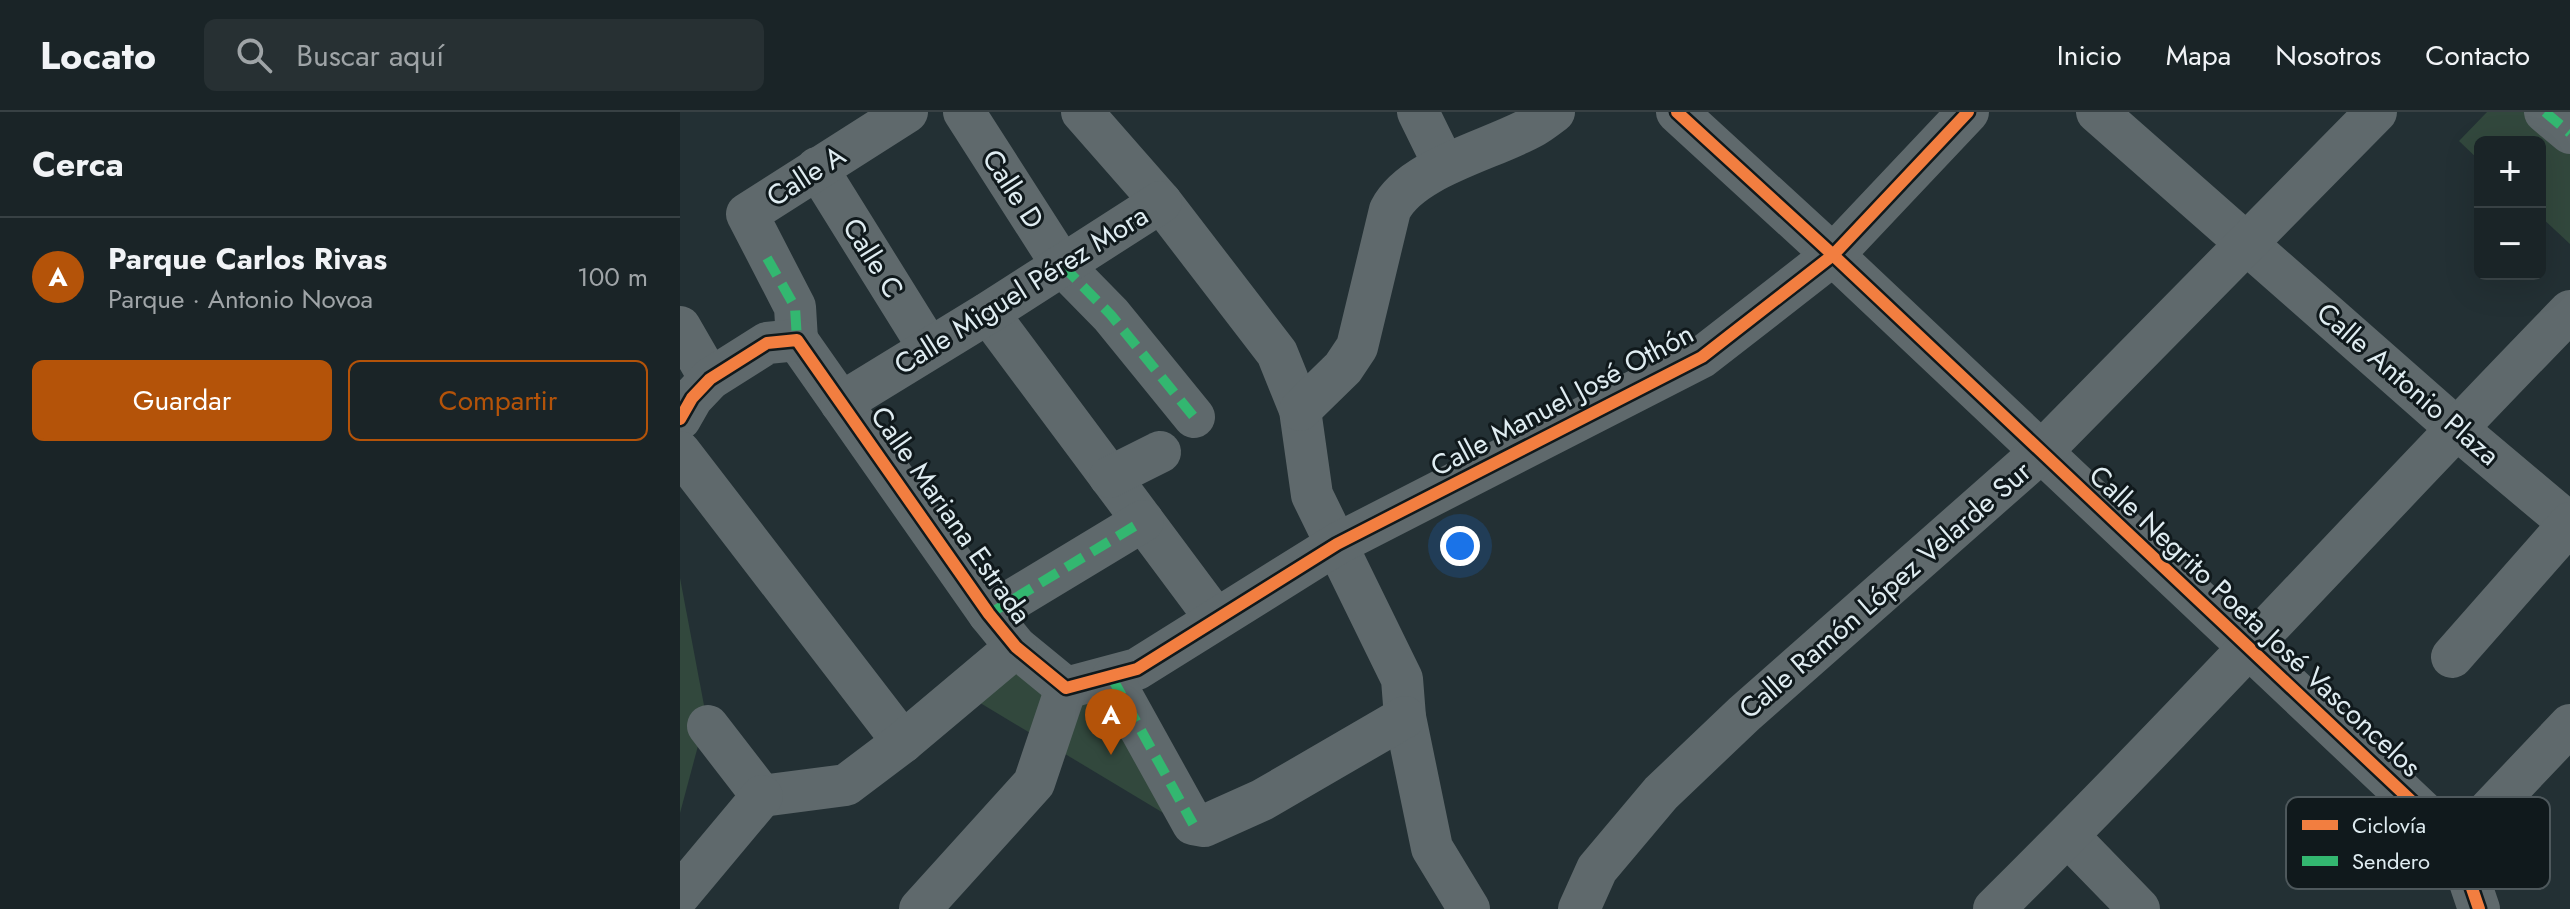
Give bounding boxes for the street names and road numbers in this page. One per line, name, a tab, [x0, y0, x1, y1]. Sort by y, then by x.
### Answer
street label: Calle A	[758, 135, 854, 217]
street label: Calle D	[972, 141, 1054, 237]
street label: Calle Miguel Pérez Mora	[886, 195, 1156, 385]
street label: Calle C	[832, 210, 914, 306]
street label: Calle Antonio Plaza	[2307, 293, 2509, 475]
street label: Calle Manuel José Othón	[1423, 313, 1701, 487]
street label: Calle Mariana Estrada	[860, 398, 1042, 632]
street label: Calle Ramón López Velarde Sur	[1730, 451, 2040, 729]
street label: Calle Negrito Poeta José Vasconcelos	[2080, 456, 2430, 786]

